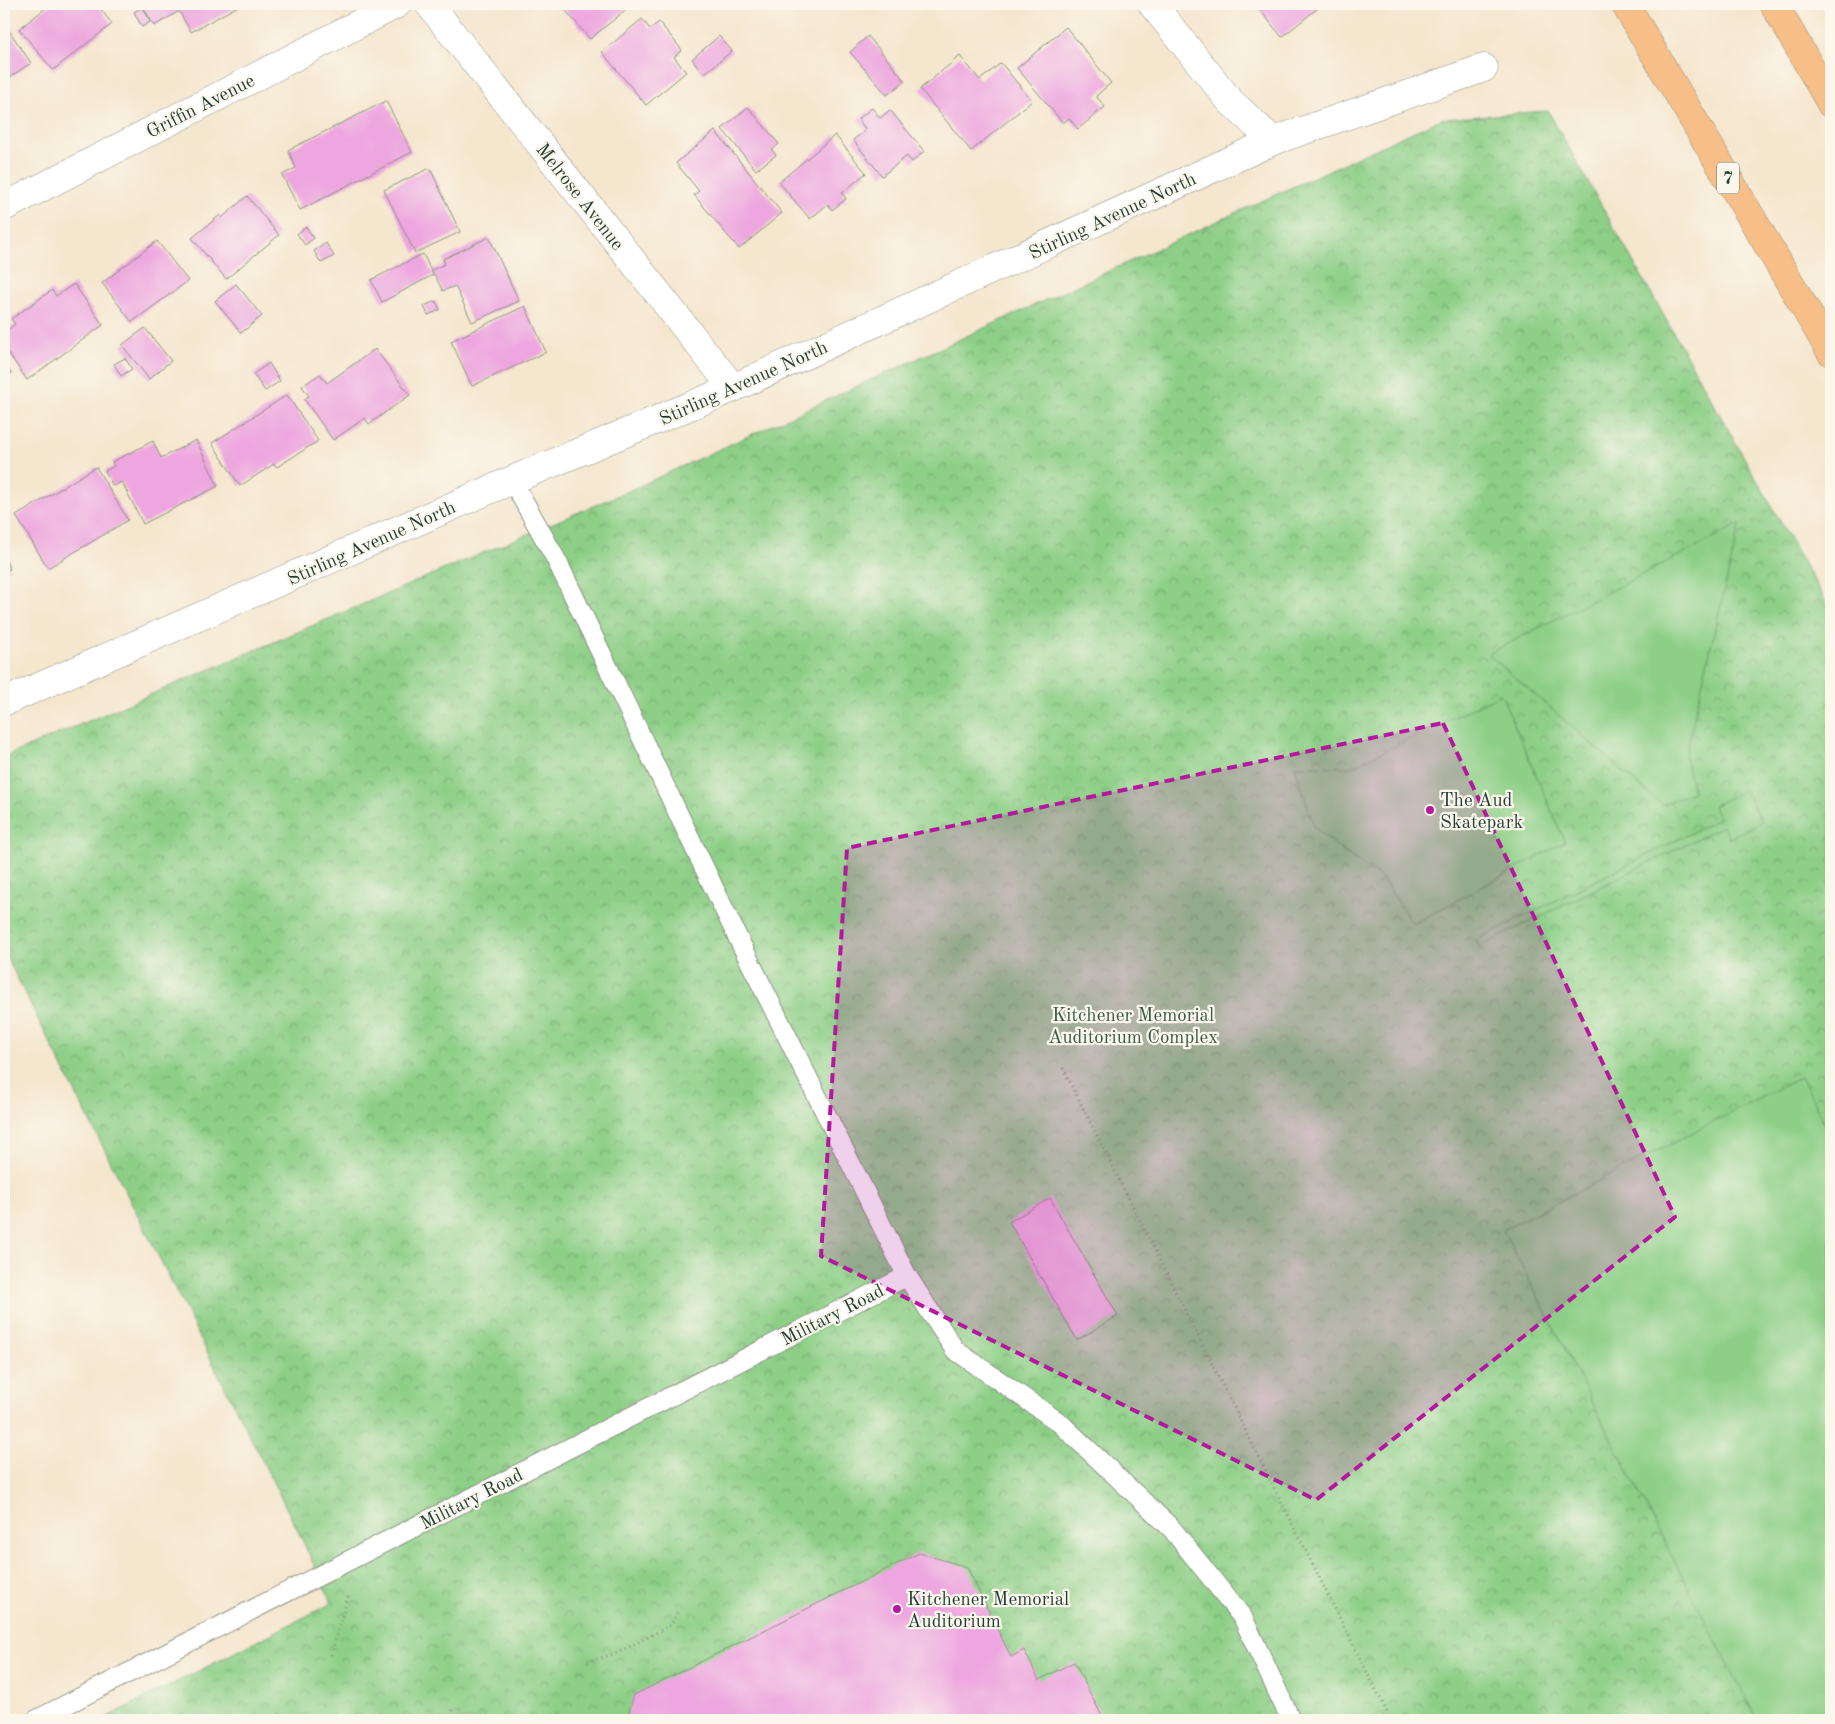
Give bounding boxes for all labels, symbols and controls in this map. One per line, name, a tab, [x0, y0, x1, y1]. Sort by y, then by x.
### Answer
street label: Griffin Avenue	[144, 72, 258, 143]
street label: Melrose Avenue	[532, 141, 626, 254]
road number: 7	[1717, 162, 1739, 194]
street label: Stirling Avenue North	[1027, 170, 1200, 264]
street label: Stirling Avenue North	[657, 339, 831, 430]
street label: Stirling Avenue North	[285, 499, 459, 590]
place label: The Aud Skatepark	[1440, 792, 1523, 833]
marker: The Aud Skatepark	[1424, 804, 1436, 816]
park label: Kitchener Memorial Auditorium Complex	[1048, 1007, 1218, 1048]
street label: Military Road	[779, 1282, 888, 1350]
street label: Military Road	[418, 1466, 527, 1534]
place label: Kitchener Memorial Auditorium	[907, 1591, 1069, 1632]
marker: Kitchener Memorial Auditorium	[891, 1603, 903, 1615]

